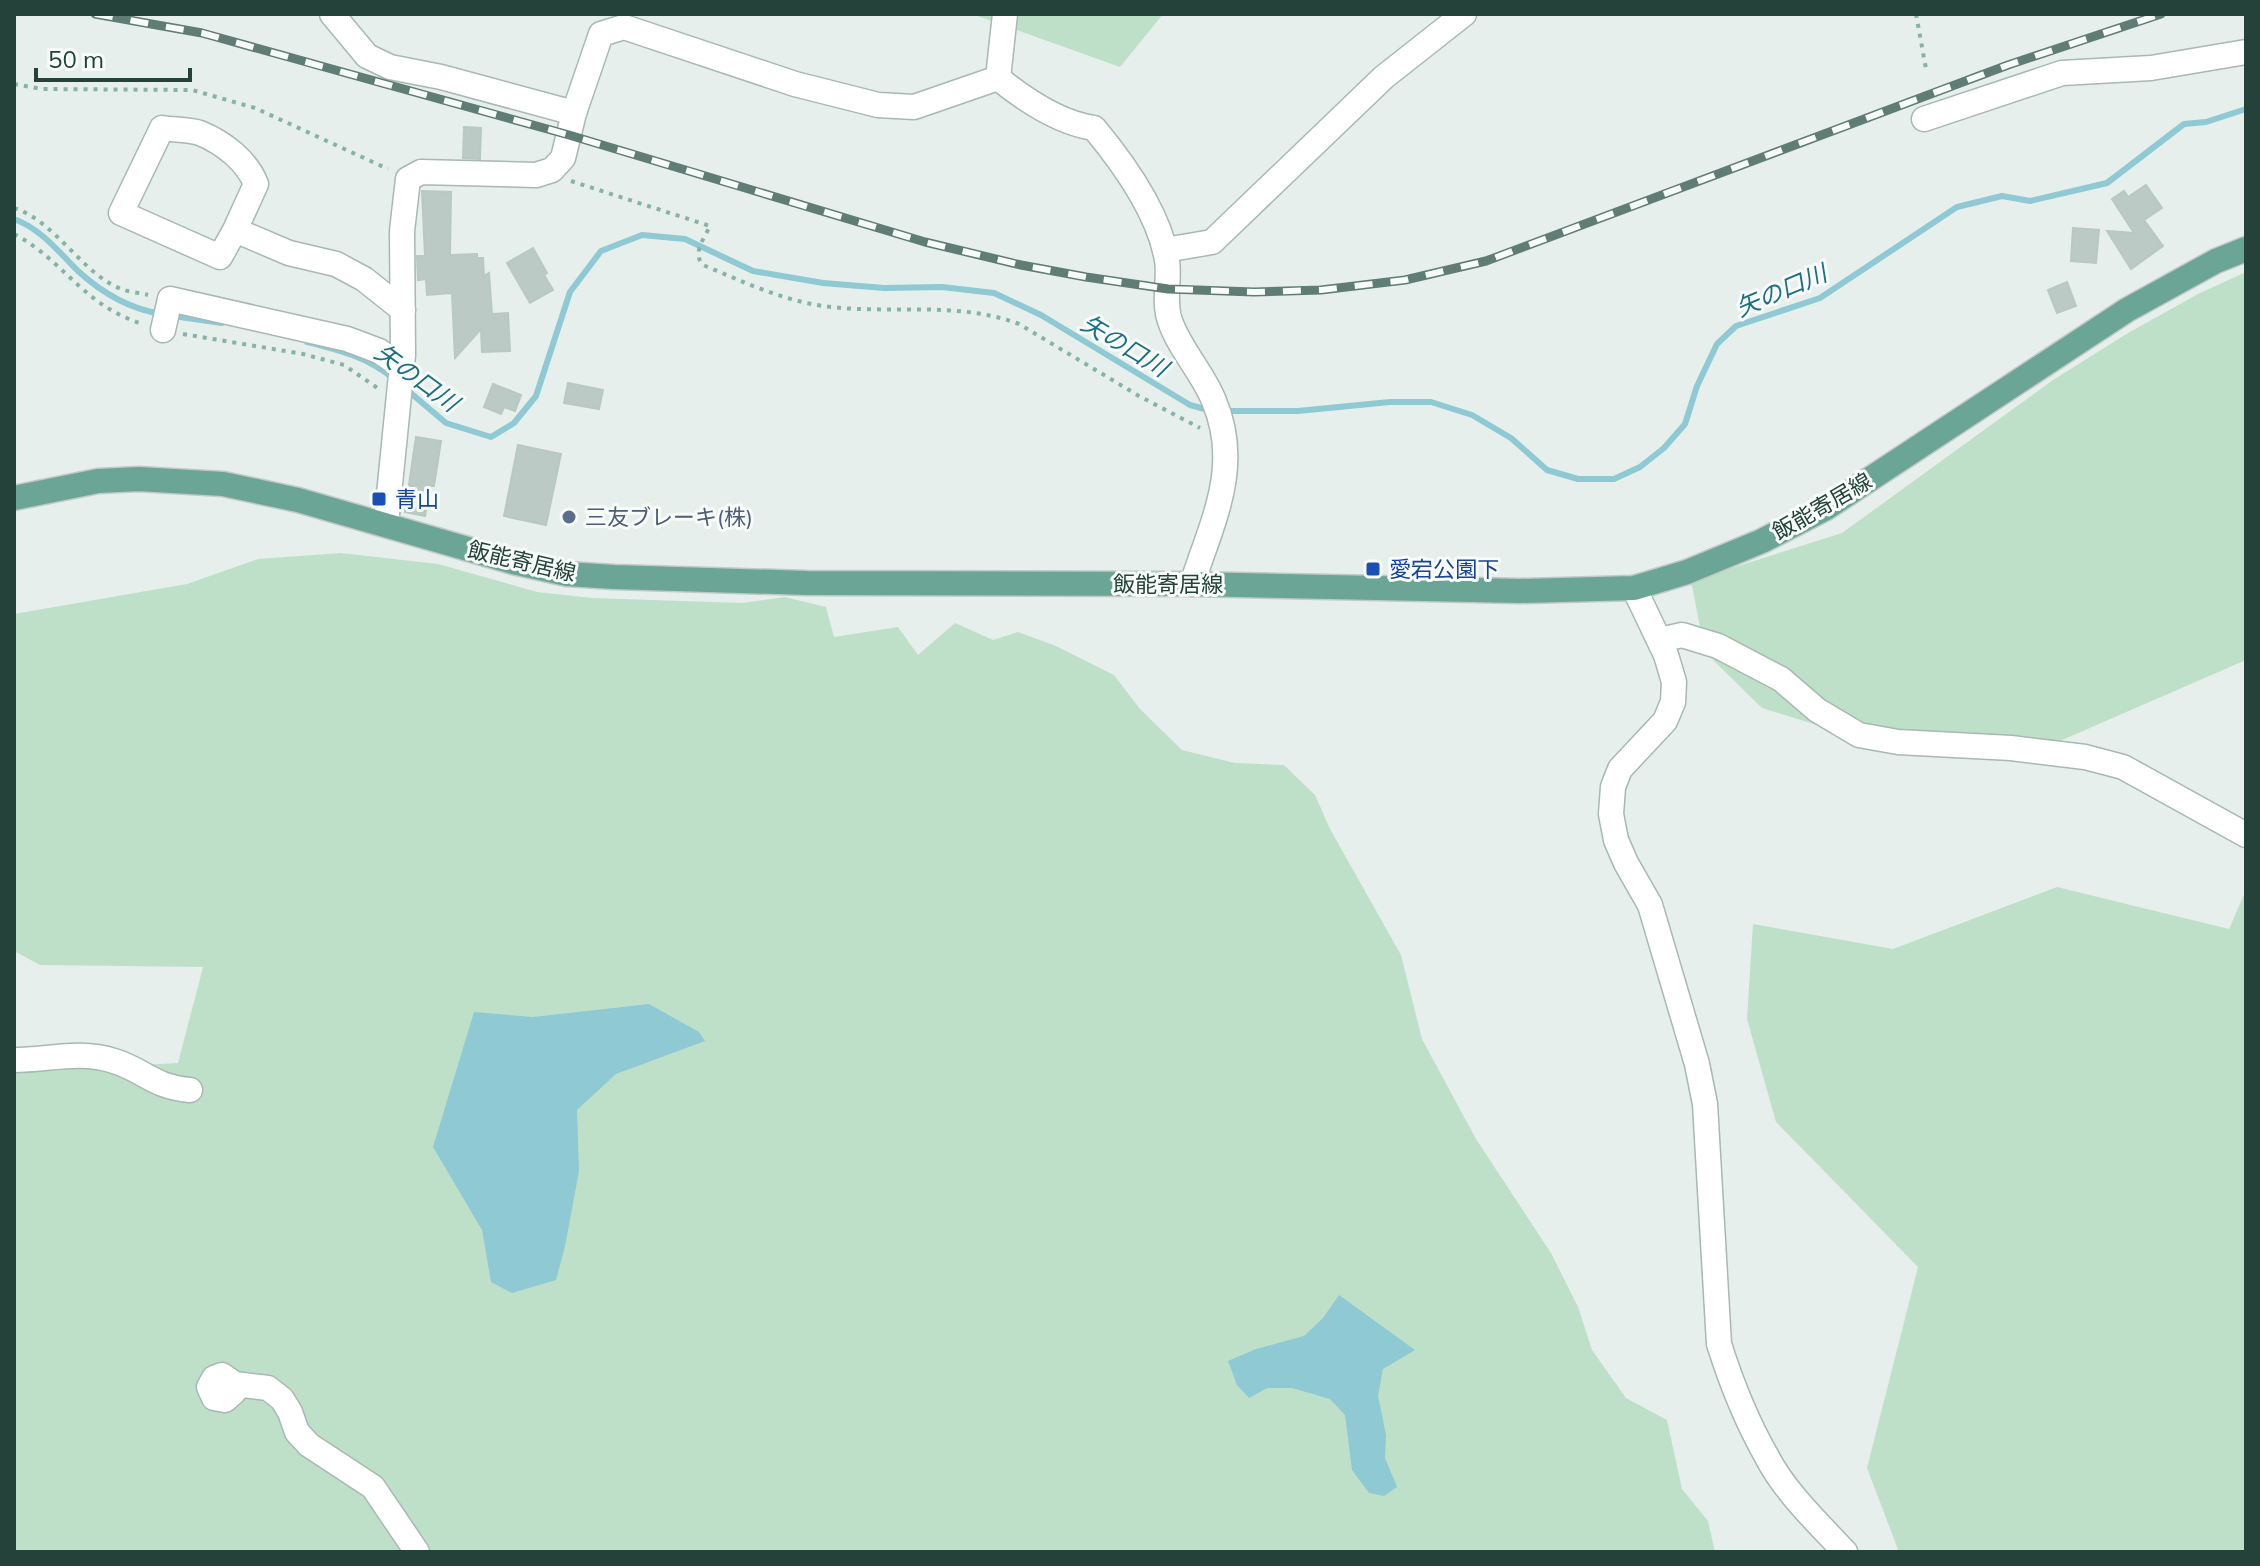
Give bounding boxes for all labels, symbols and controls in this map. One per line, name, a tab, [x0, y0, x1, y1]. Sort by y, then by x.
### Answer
scale bar	[36, 32, 190, 82]
text: 50 m	[48, 44, 104, 74]
water label: 矢の口川	[1731, 256, 1834, 323]
water label: 矢の口川	[1076, 307, 1176, 384]
water label: 矢の口川	[369, 337, 467, 419]
street label: 飯能寄居線	[1767, 466, 1877, 546]
place label: 青山	[395, 485, 439, 513]
marker: 青山	[370, 490, 388, 508]
place label: 三友ブレーキ(株)	[585, 503, 753, 531]
marker: 三友ブレーキ(株)	[560, 508, 578, 526]
street label: 飯能寄居線	[465, 535, 579, 587]
place label: 愛宕公園下	[1389, 555, 1499, 583]
marker: 愛宕公園下	[1364, 560, 1382, 578]
street label: 飯能寄居線	[1113, 570, 1223, 598]

